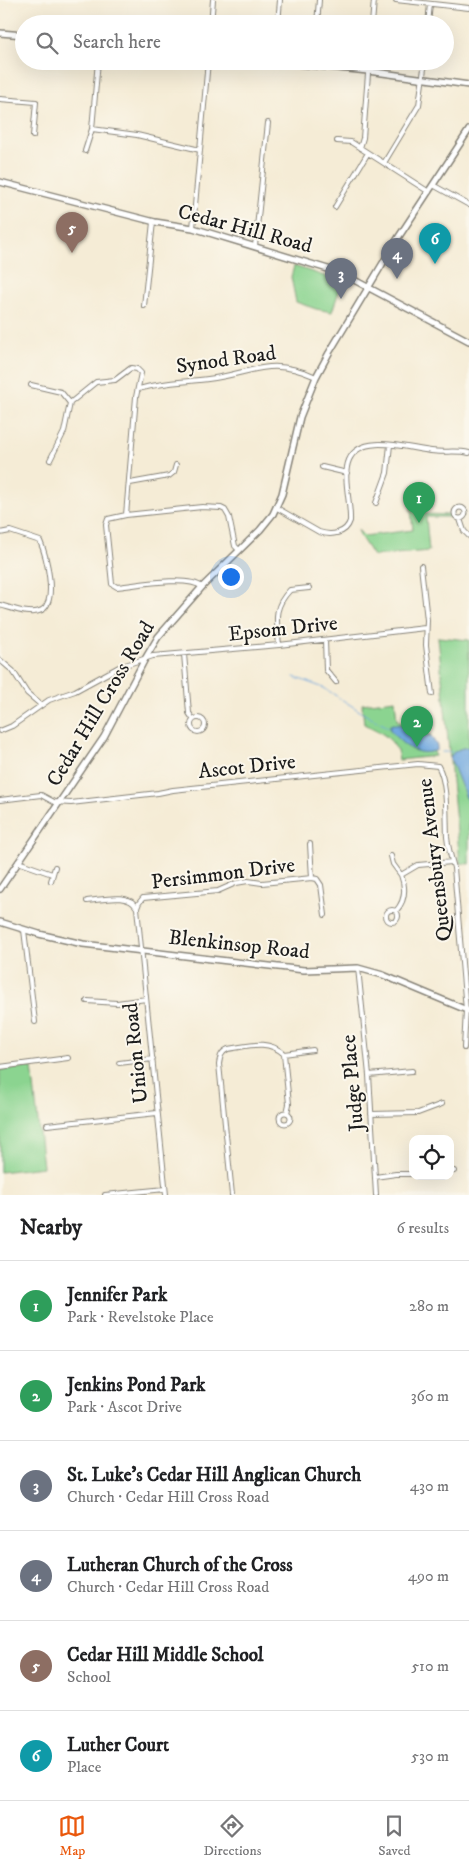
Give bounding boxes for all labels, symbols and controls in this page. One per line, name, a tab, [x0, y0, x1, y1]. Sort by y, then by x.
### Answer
search box	[15, 15, 454, 70]
icon: search	[33, 29, 61, 57]
text: Search here	[73, 31, 161, 54]
street label: Cedar Hill Road	[175, 199, 316, 260]
pin: 5	[56, 212, 88, 253]
pin: 6	[419, 223, 451, 264]
pin: 4	[381, 238, 413, 279]
pin: 3	[325, 258, 357, 299]
street label: Synod Road	[174, 340, 278, 380]
pin: 1	[403, 482, 435, 523]
your location	[218, 564, 244, 590]
street label: Epsom Drive	[227, 610, 339, 648]
street label: Cedar Hill Cross Road	[41, 616, 161, 791]
pin: 2	[401, 706, 433, 747]
street label: Ascot Drive	[197, 749, 297, 785]
street label: Queensbury Avenue	[412, 777, 458, 943]
street label: Persimmon Drive	[150, 852, 297, 896]
street label: Blenkinsop Road	[167, 925, 311, 965]
street label: Union Road	[118, 1001, 154, 1105]
street label: Judge Place	[336, 1033, 370, 1134]
map controls	[409, 1135, 454, 1180]
button: locate	[409, 1135, 454, 1180]
text: Nearby	[20, 1215, 82, 1241]
text: 6 results	[396, 1218, 449, 1238]
text: Jennifer Park	[67, 1284, 167, 1307]
text: 1	[33, 1296, 39, 1316]
text: 280 m	[409, 1296, 449, 1316]
text: Park · Revelstoke Place	[67, 1307, 214, 1327]
text: Jenkins Pond Park	[67, 1374, 206, 1397]
text: 2	[32, 1386, 40, 1406]
text: 360 m	[411, 1386, 449, 1406]
text: Park · Ascot Drive	[67, 1397, 182, 1417]
text: St. Luke's Cedar Hill Anglican Church	[67, 1464, 361, 1487]
text: 3	[33, 1476, 39, 1496]
text: 430 m	[410, 1476, 449, 1496]
text: Church · Cedar Hill Cross Road	[67, 1487, 269, 1507]
text: Lutheran Church of the Cross	[67, 1554, 293, 1577]
text: 4	[31, 1566, 41, 1586]
text: 490 m	[408, 1566, 449, 1586]
text: Church · Cedar Hill Cross Road	[67, 1577, 269, 1597]
text: Cedar Hill Middle School	[67, 1644, 264, 1667]
text: 5	[32, 1656, 40, 1676]
text: 510 m	[411, 1656, 449, 1676]
text: School	[67, 1667, 111, 1687]
text: Luther Court	[67, 1734, 169, 1757]
text: 6	[32, 1746, 40, 1766]
text: 530 m	[411, 1746, 449, 1766]
text: Place	[67, 1757, 101, 1777]
tab: Map	[58, 1812, 86, 1860]
tab: Directions	[203, 1812, 261, 1860]
tab: Saved	[378, 1812, 411, 1860]

